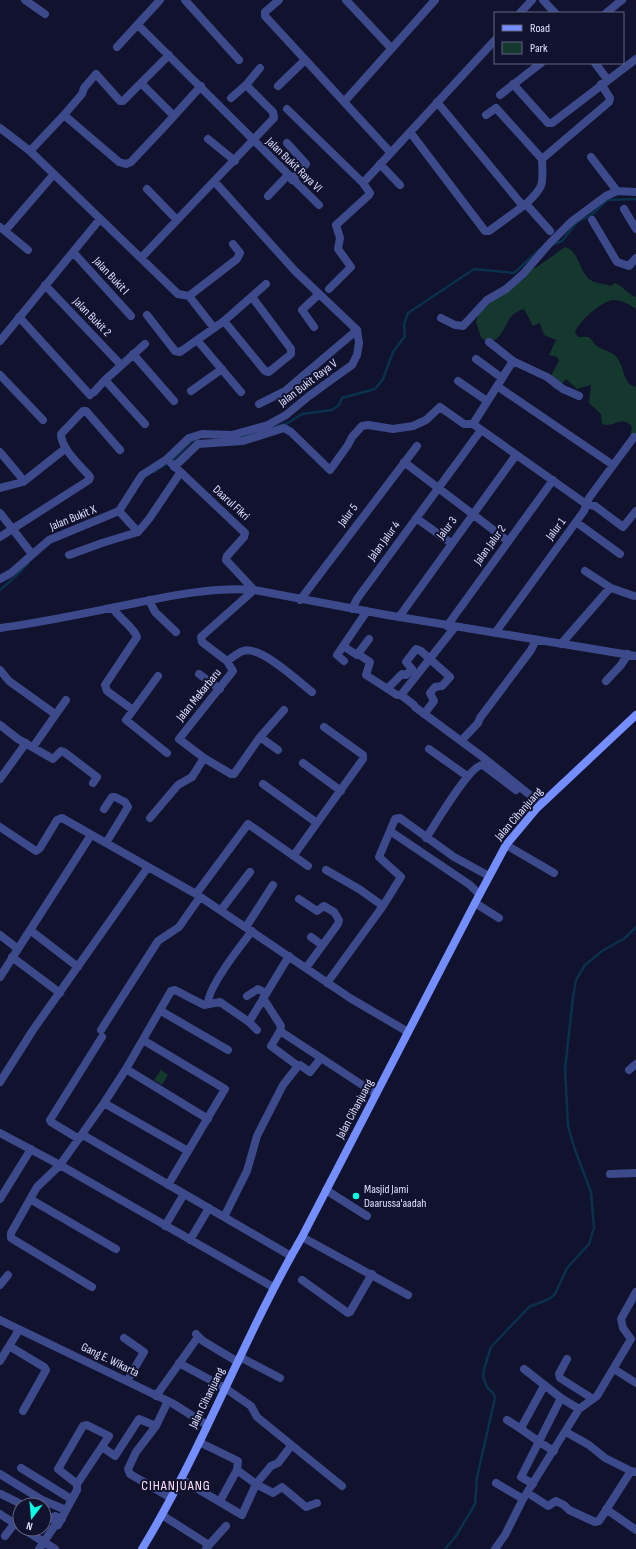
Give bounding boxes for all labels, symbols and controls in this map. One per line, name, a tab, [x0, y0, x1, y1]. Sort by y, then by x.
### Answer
legend	[494, 12, 624, 64]
text: Road	[530, 21, 550, 36]
text: Park	[530, 41, 548, 56]
street label: Jalan Bukit Raya VI	[262, 134, 325, 196]
street label: Jalan Bukit I	[89, 253, 132, 298]
street label: Jalan Bukit 2	[69, 294, 114, 340]
street label: Jalan Bukit Raya V	[275, 356, 341, 411]
street label: Daarul Fikri	[209, 482, 253, 524]
street label: Jalur 5	[334, 501, 361, 530]
street label: Jalan Bukit X	[47, 502, 99, 534]
street label: Jalur 3	[433, 514, 460, 543]
street label: Jalur 1	[542, 514, 570, 544]
street label: Jalan Jalur 4	[364, 518, 403, 565]
street label: Jalan Jalur 2	[470, 522, 509, 569]
street label: Jalan Mekarbaru	[173, 666, 225, 725]
street label: Jalan Cihanjuang	[491, 784, 546, 844]
street label: Jalan Cihanjuang	[333, 1076, 377, 1142]
place label: Masjid Jami Daarussa'aadah	[364, 1182, 426, 1211]
marker: Masjid Jami Daarussa'aadah	[351, 1191, 361, 1201]
street label: Gang E. Wikarta	[79, 1340, 142, 1381]
street label: Jalan Cihanjuang	[185, 1365, 228, 1432]
district label: CIHANJUANG	[141, 1477, 211, 1494]
north arrow	[12, 1497, 52, 1537]
text: N	[25, 1519, 34, 1533]

